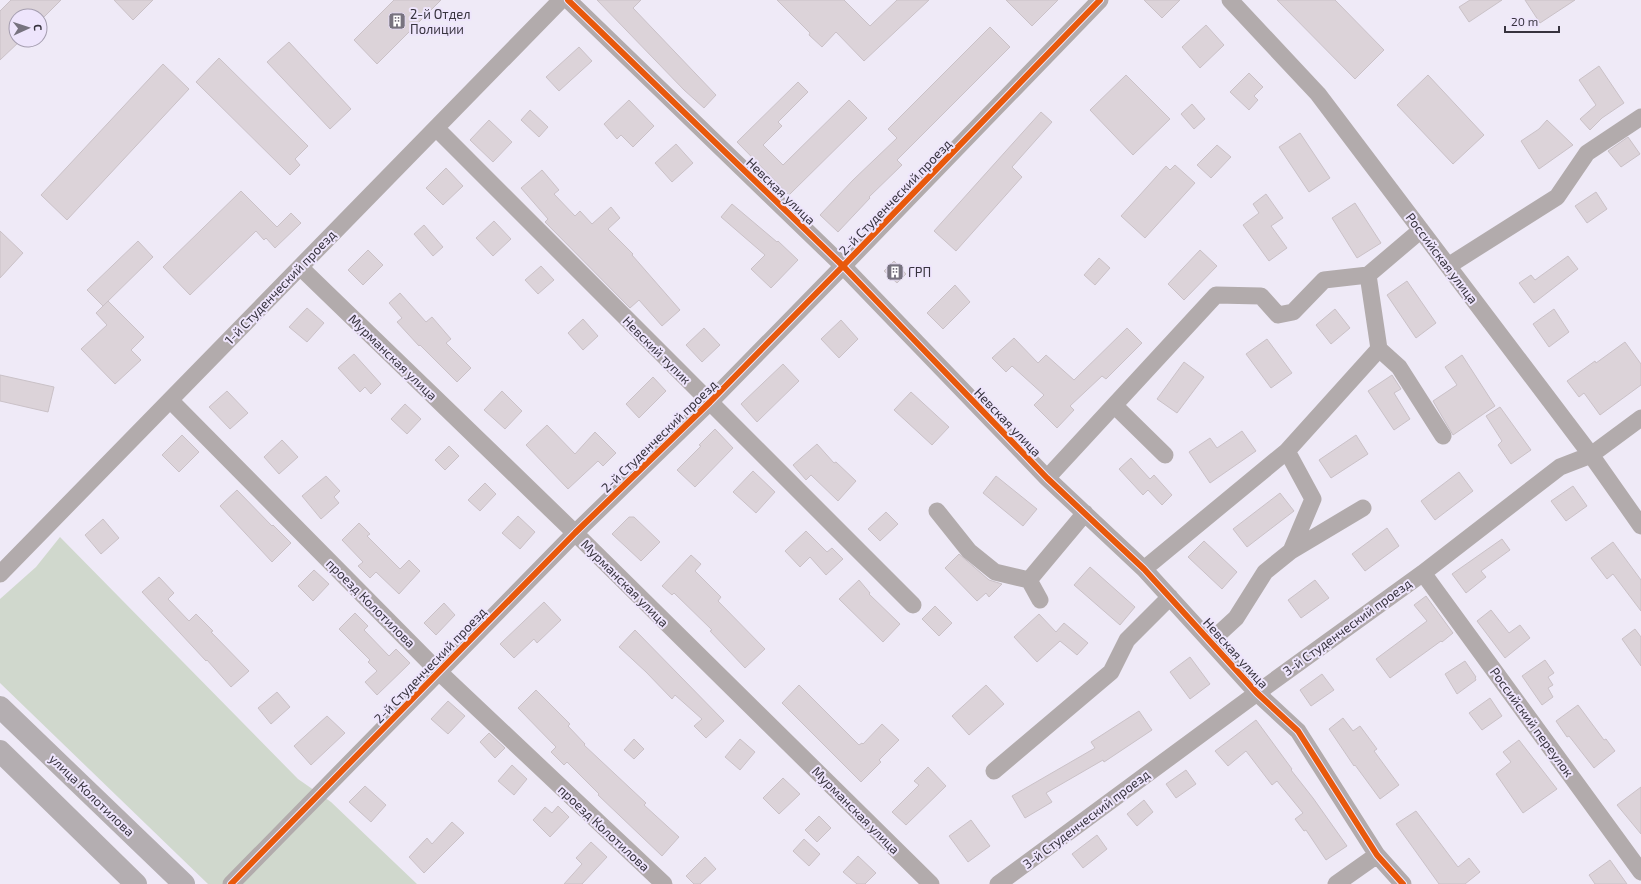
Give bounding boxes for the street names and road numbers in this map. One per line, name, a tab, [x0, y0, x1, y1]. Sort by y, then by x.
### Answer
street label: 2-й Студенческий проезд	[835, 135, 955, 258]
street label: Невская улица	[743, 154, 819, 228]
street label: Российская улица	[1403, 209, 1481, 307]
street label: 1-й Студенческий проезд	[221, 226, 339, 348]
street label: Мурманская улица	[345, 311, 441, 403]
street label: Невский тупик	[620, 313, 694, 387]
street label: 2-й Студенческий проезд	[598, 376, 721, 496]
street label: Невская улица	[971, 384, 1045, 460]
street label: Мурманская улица	[578, 536, 672, 630]
street label: проезд Колотилова	[323, 555, 419, 651]
street label: 3-й Студенческий проезд	[1280, 575, 1415, 679]
street label: 2-й Студенческий проезд	[370, 603, 490, 726]
street label: Невская улица	[1200, 614, 1272, 692]
street label: Российский переулок	[1487, 664, 1577, 780]
street label: улица Колотилова	[46, 750, 138, 840]
street label: Мурманская улица	[809, 763, 903, 857]
street label: 3-й Студенческий проезд	[1019, 766, 1153, 872]
street label: проезд Колотилова	[555, 782, 653, 874]

